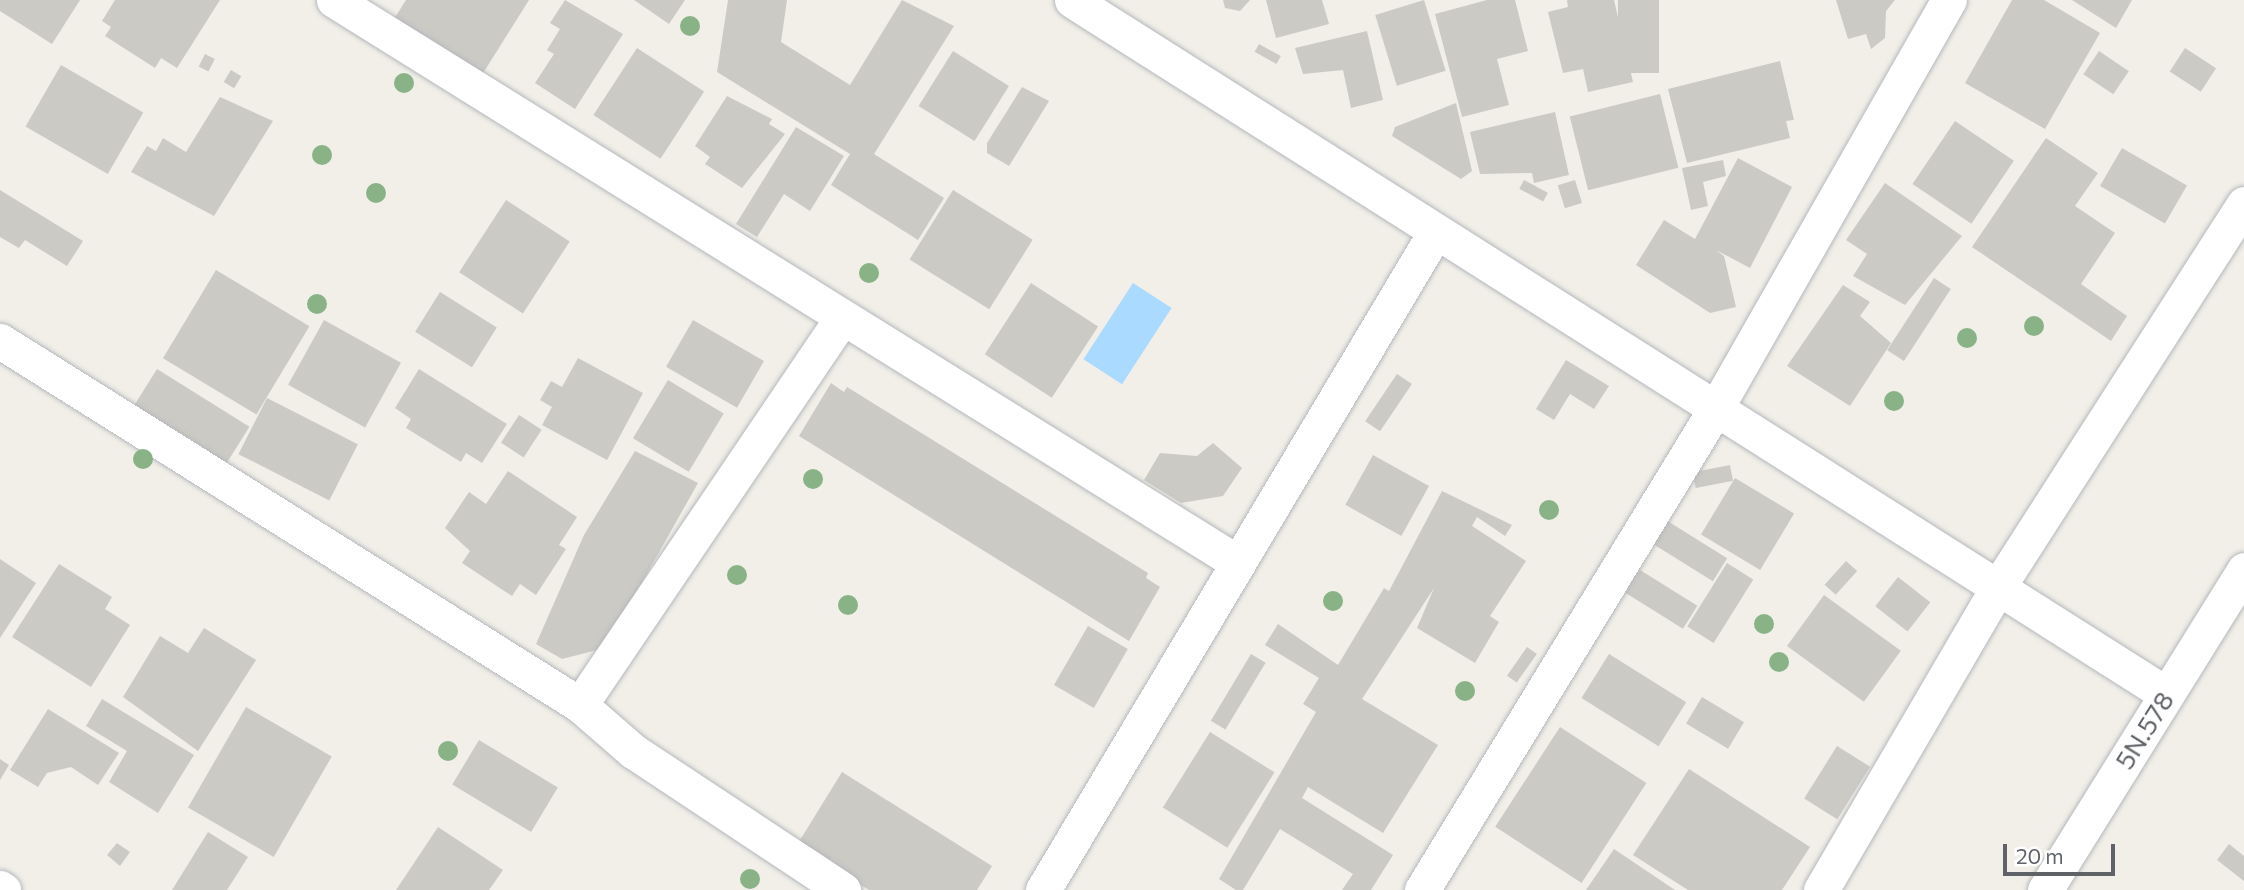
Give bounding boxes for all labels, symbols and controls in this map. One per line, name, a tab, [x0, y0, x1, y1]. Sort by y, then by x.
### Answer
street label: 5N.578	[2108, 686, 2180, 774]
scale bar	[2006, 830, 2118, 874]
text: 20 m	[2016, 843, 2064, 868]

